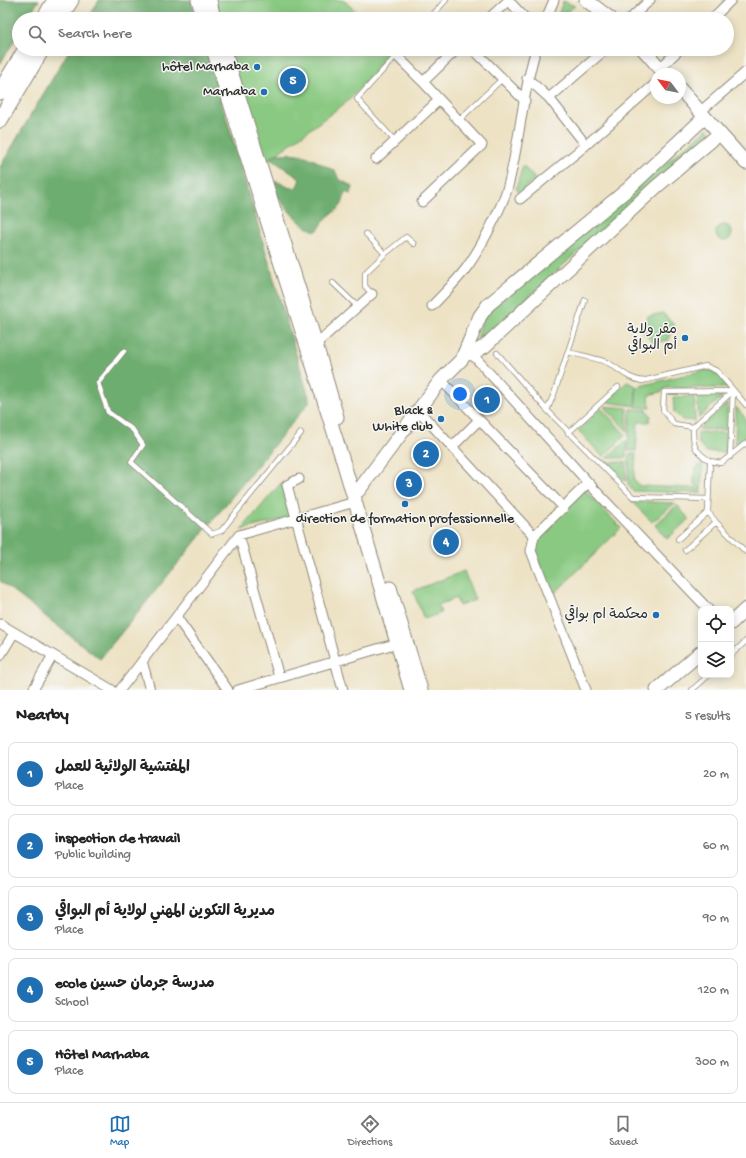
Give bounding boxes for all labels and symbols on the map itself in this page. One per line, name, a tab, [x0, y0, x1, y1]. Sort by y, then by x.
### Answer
place label: hôtel Marhaba	[162, 59, 250, 76]
marker: hôtel Marhaba	[252, 62, 262, 72]
pin: 5	[280, 66, 306, 96]
north arrow	[650, 68, 686, 104]
place label: Marhaba	[203, 84, 257, 101]
marker: Marhaba	[259, 87, 269, 97]
place label: مقر ولاية أم البواقي	[627, 322, 678, 355]
marker: مقر ولاية أم البواقي	[680, 333, 690, 343]
your location	[450, 384, 470, 404]
pin: 1	[474, 385, 500, 415]
place label: Black & White club	[372, 403, 434, 436]
marker: Black & White club	[436, 414, 446, 424]
pin: 2	[413, 439, 439, 469]
pin: 3	[396, 469, 422, 499]
marker: direction de formation professionnelle	[400, 499, 410, 509]
place label: direction de formation professionnelle	[296, 511, 515, 528]
pin: 4	[433, 527, 459, 557]
place label: محكمة ام بواقي	[564, 605, 648, 624]
marker: محكمة ام بواقي	[651, 610, 661, 620]

